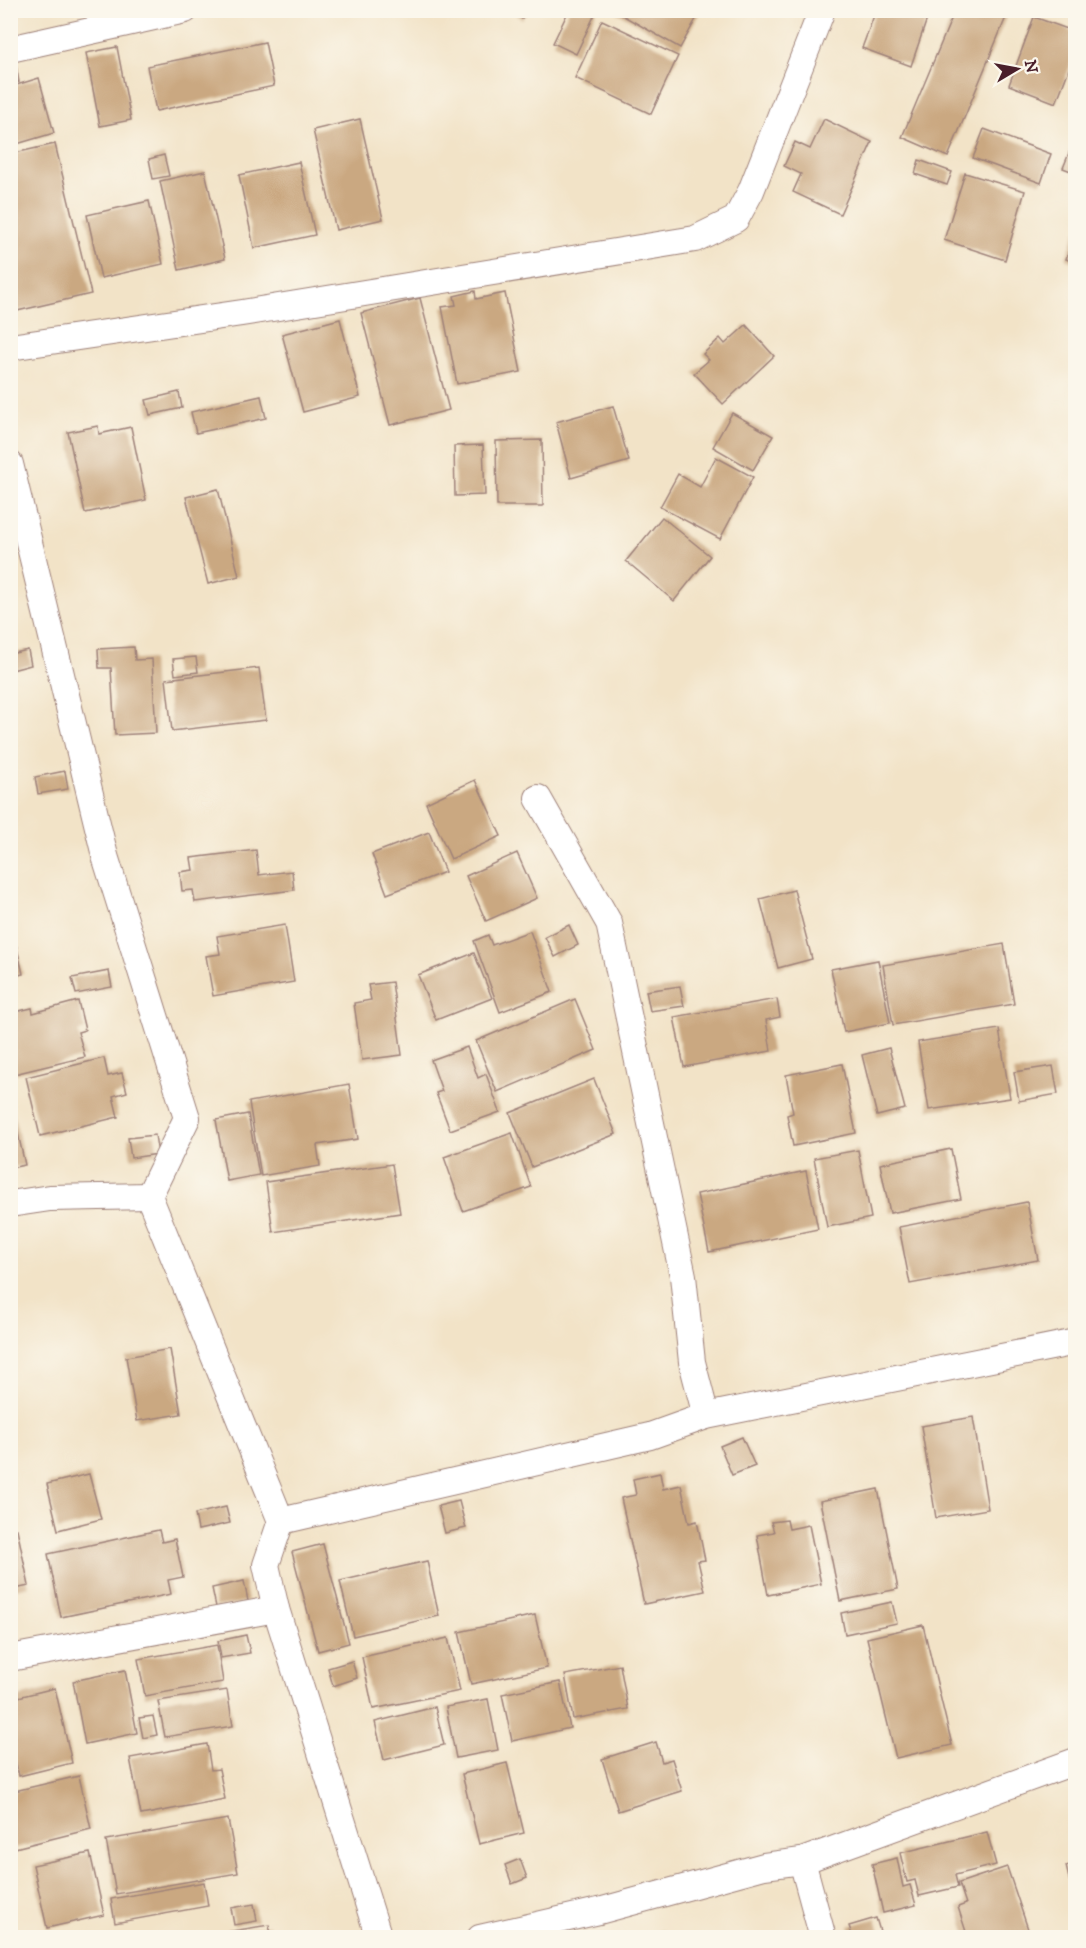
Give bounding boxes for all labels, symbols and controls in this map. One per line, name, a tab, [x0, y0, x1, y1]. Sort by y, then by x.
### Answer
north arrow	[987, 39, 1047, 99]
text: N	[1020, 58, 1042, 75]

